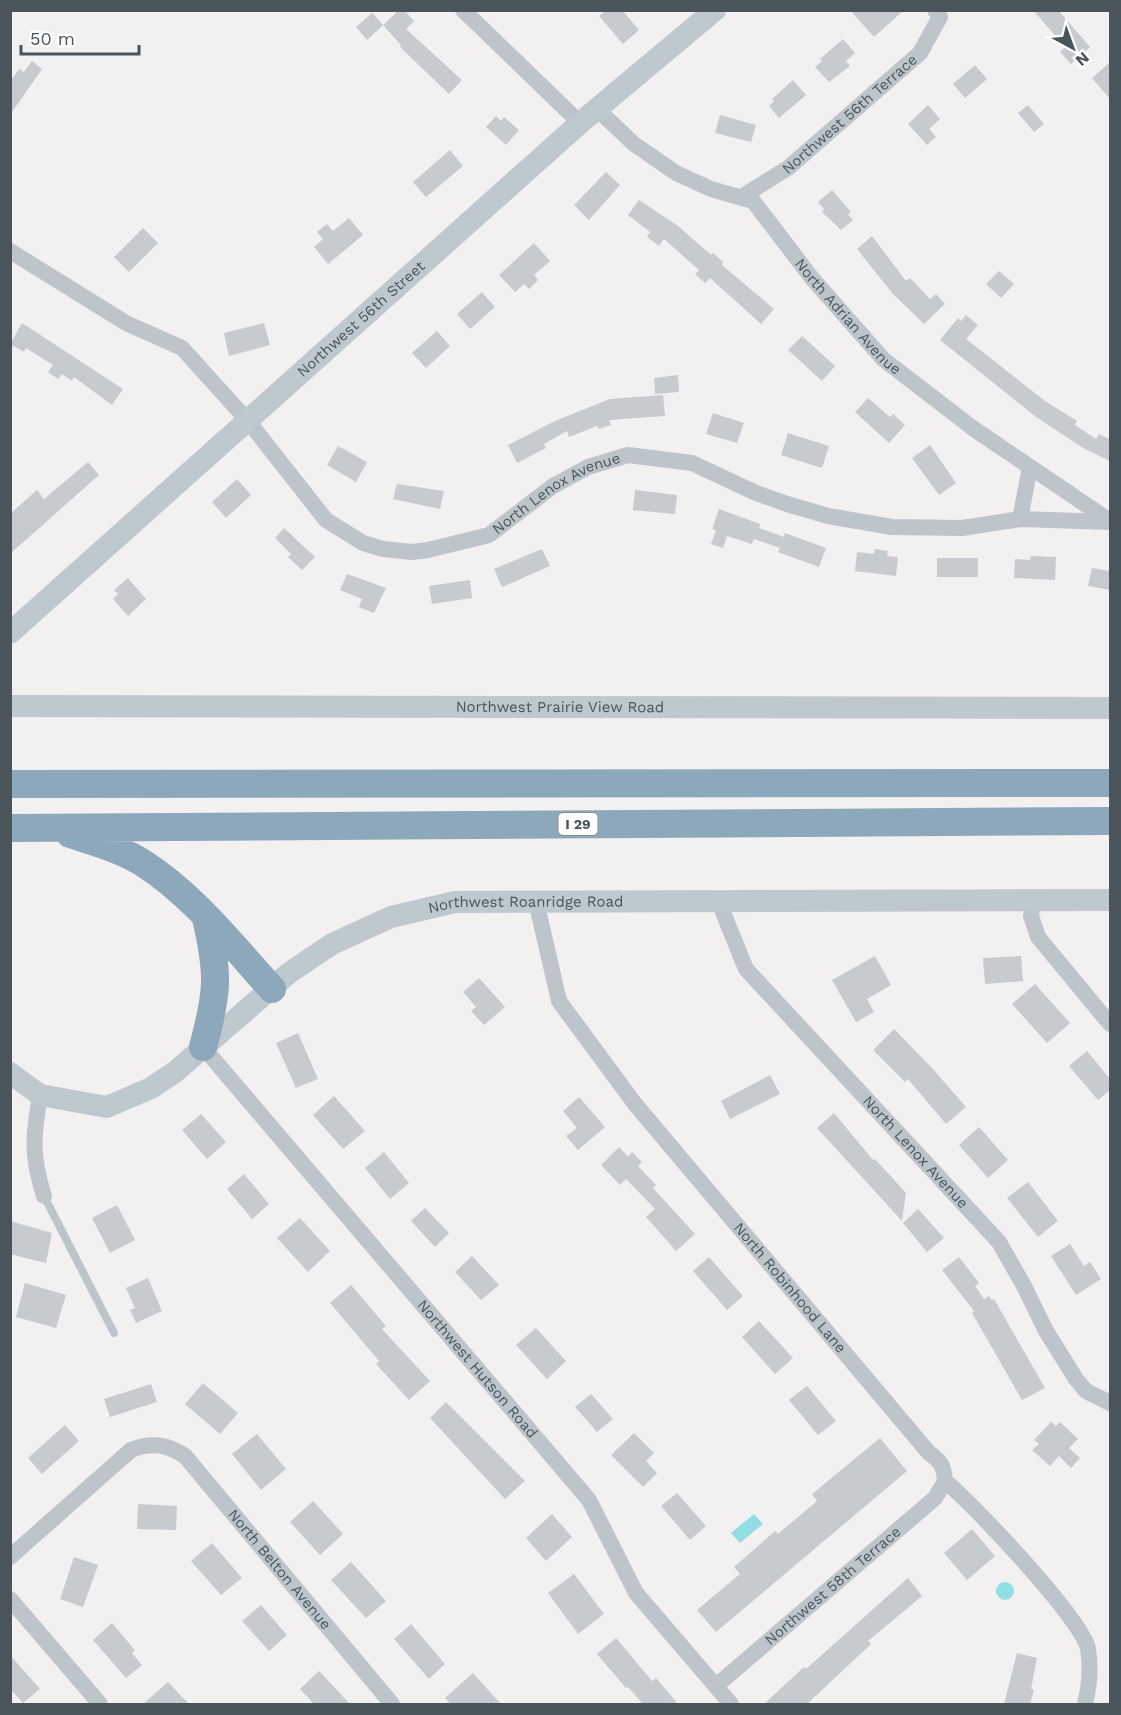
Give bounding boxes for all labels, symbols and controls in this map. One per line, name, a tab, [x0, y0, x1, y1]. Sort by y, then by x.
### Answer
scale bar	[21, 18, 140, 56]
north arrow	[1043, 18, 1103, 78]
text: 50 m	[30, 28, 75, 49]
text: N	[1072, 48, 1093, 70]
street label: Northwest 56th Terrace	[779, 50, 921, 178]
street label: North Adrian Avenue	[791, 255, 905, 379]
street label: Northwest 56th Street	[293, 257, 429, 381]
street label: North Lenox Avenue	[489, 449, 622, 538]
street label: Northwest Prairie View Road	[456, 698, 664, 716]
road number: I 29	[558, 813, 598, 835]
street label: Northwest Roanridge Road	[426, 892, 623, 917]
street label: North Lenox Avenue	[859, 1092, 972, 1212]
street label: North Robinhood Lane	[730, 1219, 850, 1357]
street label: Northwest Hutson Road	[413, 1296, 541, 1442]
street label: North Belton Avenue	[224, 1505, 335, 1633]
street label: Northwest 58th Terrace	[761, 1522, 904, 1649]

